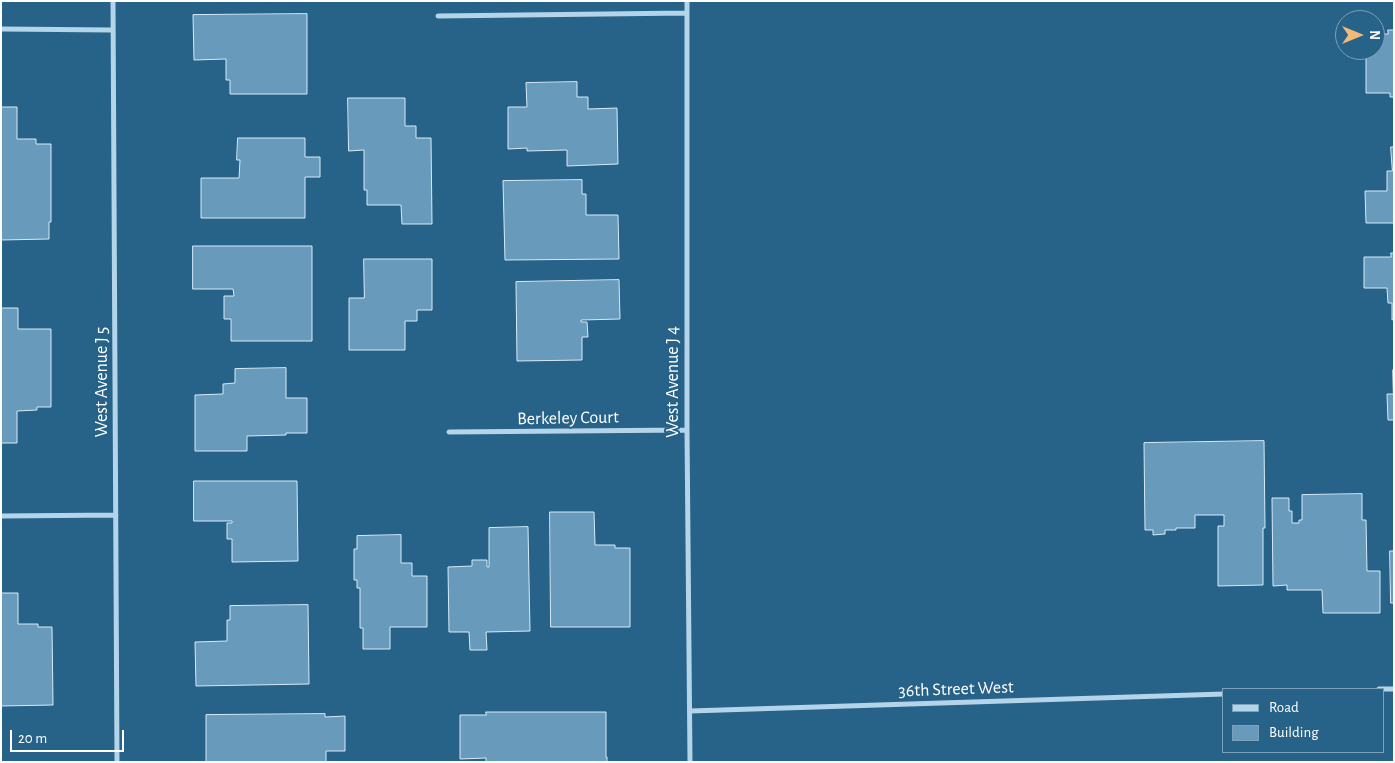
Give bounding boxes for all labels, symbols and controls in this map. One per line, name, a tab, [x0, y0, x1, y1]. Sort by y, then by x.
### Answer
north arrow	[1335, 10, 1385, 60]
text: N	[1367, 30, 1381, 40]
street label: West Avenue J 4	[662, 326, 684, 438]
street label: West Avenue J 5	[91, 327, 113, 437]
street label: Berkeley Court	[517, 406, 619, 430]
street label: 36th Street West	[898, 676, 1014, 702]
legend	[1222, 688, 1385, 753]
text: Road	[1269, 700, 1299, 715]
scale bar	[12, 720, 126, 752]
text: Building	[1269, 725, 1319, 740]
text: 20 m	[18, 731, 47, 746]

